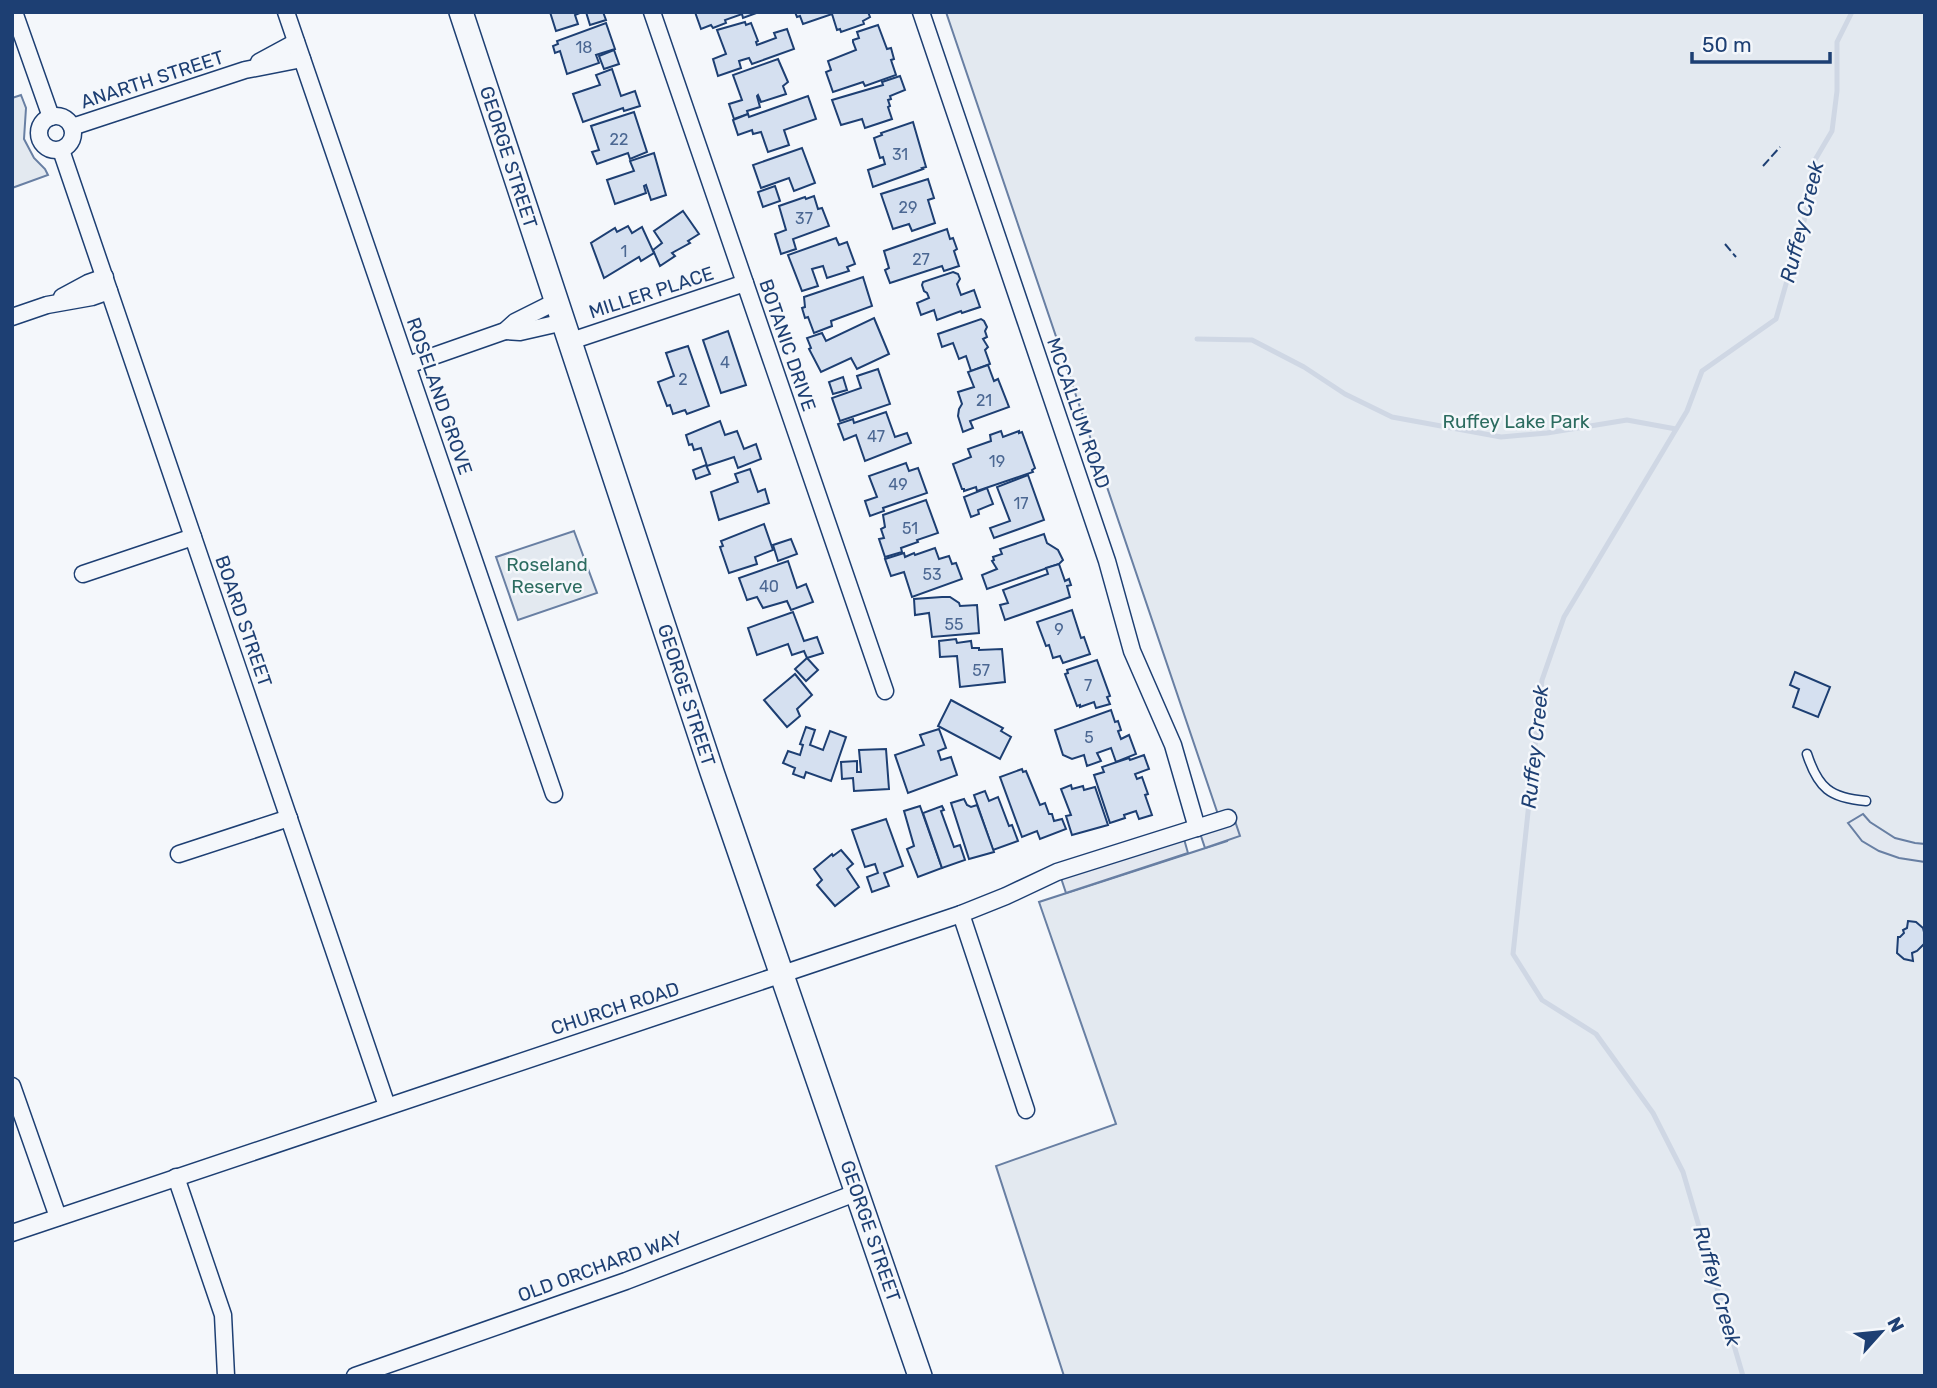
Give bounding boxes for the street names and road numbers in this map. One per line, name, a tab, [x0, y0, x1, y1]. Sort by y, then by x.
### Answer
street label: ANARTH STREET	[78, 45, 227, 113]
street label: GEORGE STREET	[475, 83, 542, 231]
street label: MILLER PLACE	[586, 261, 716, 323]
street label: BOTANIC DRIVE	[754, 276, 821, 414]
street label: ROSELAND GROVE	[402, 314, 477, 478]
street label: MCCALLUM ROAD	[1042, 335, 1115, 492]
street label: BOARD STREET	[210, 552, 277, 690]
street label: GEORGE STREET	[653, 621, 720, 769]
street label: CHURCH ROAD	[548, 977, 682, 1040]
street label: GEORGE STREET	[836, 1158, 905, 1305]
street label: OLD ORCHARD WAY	[515, 1226, 686, 1307]

